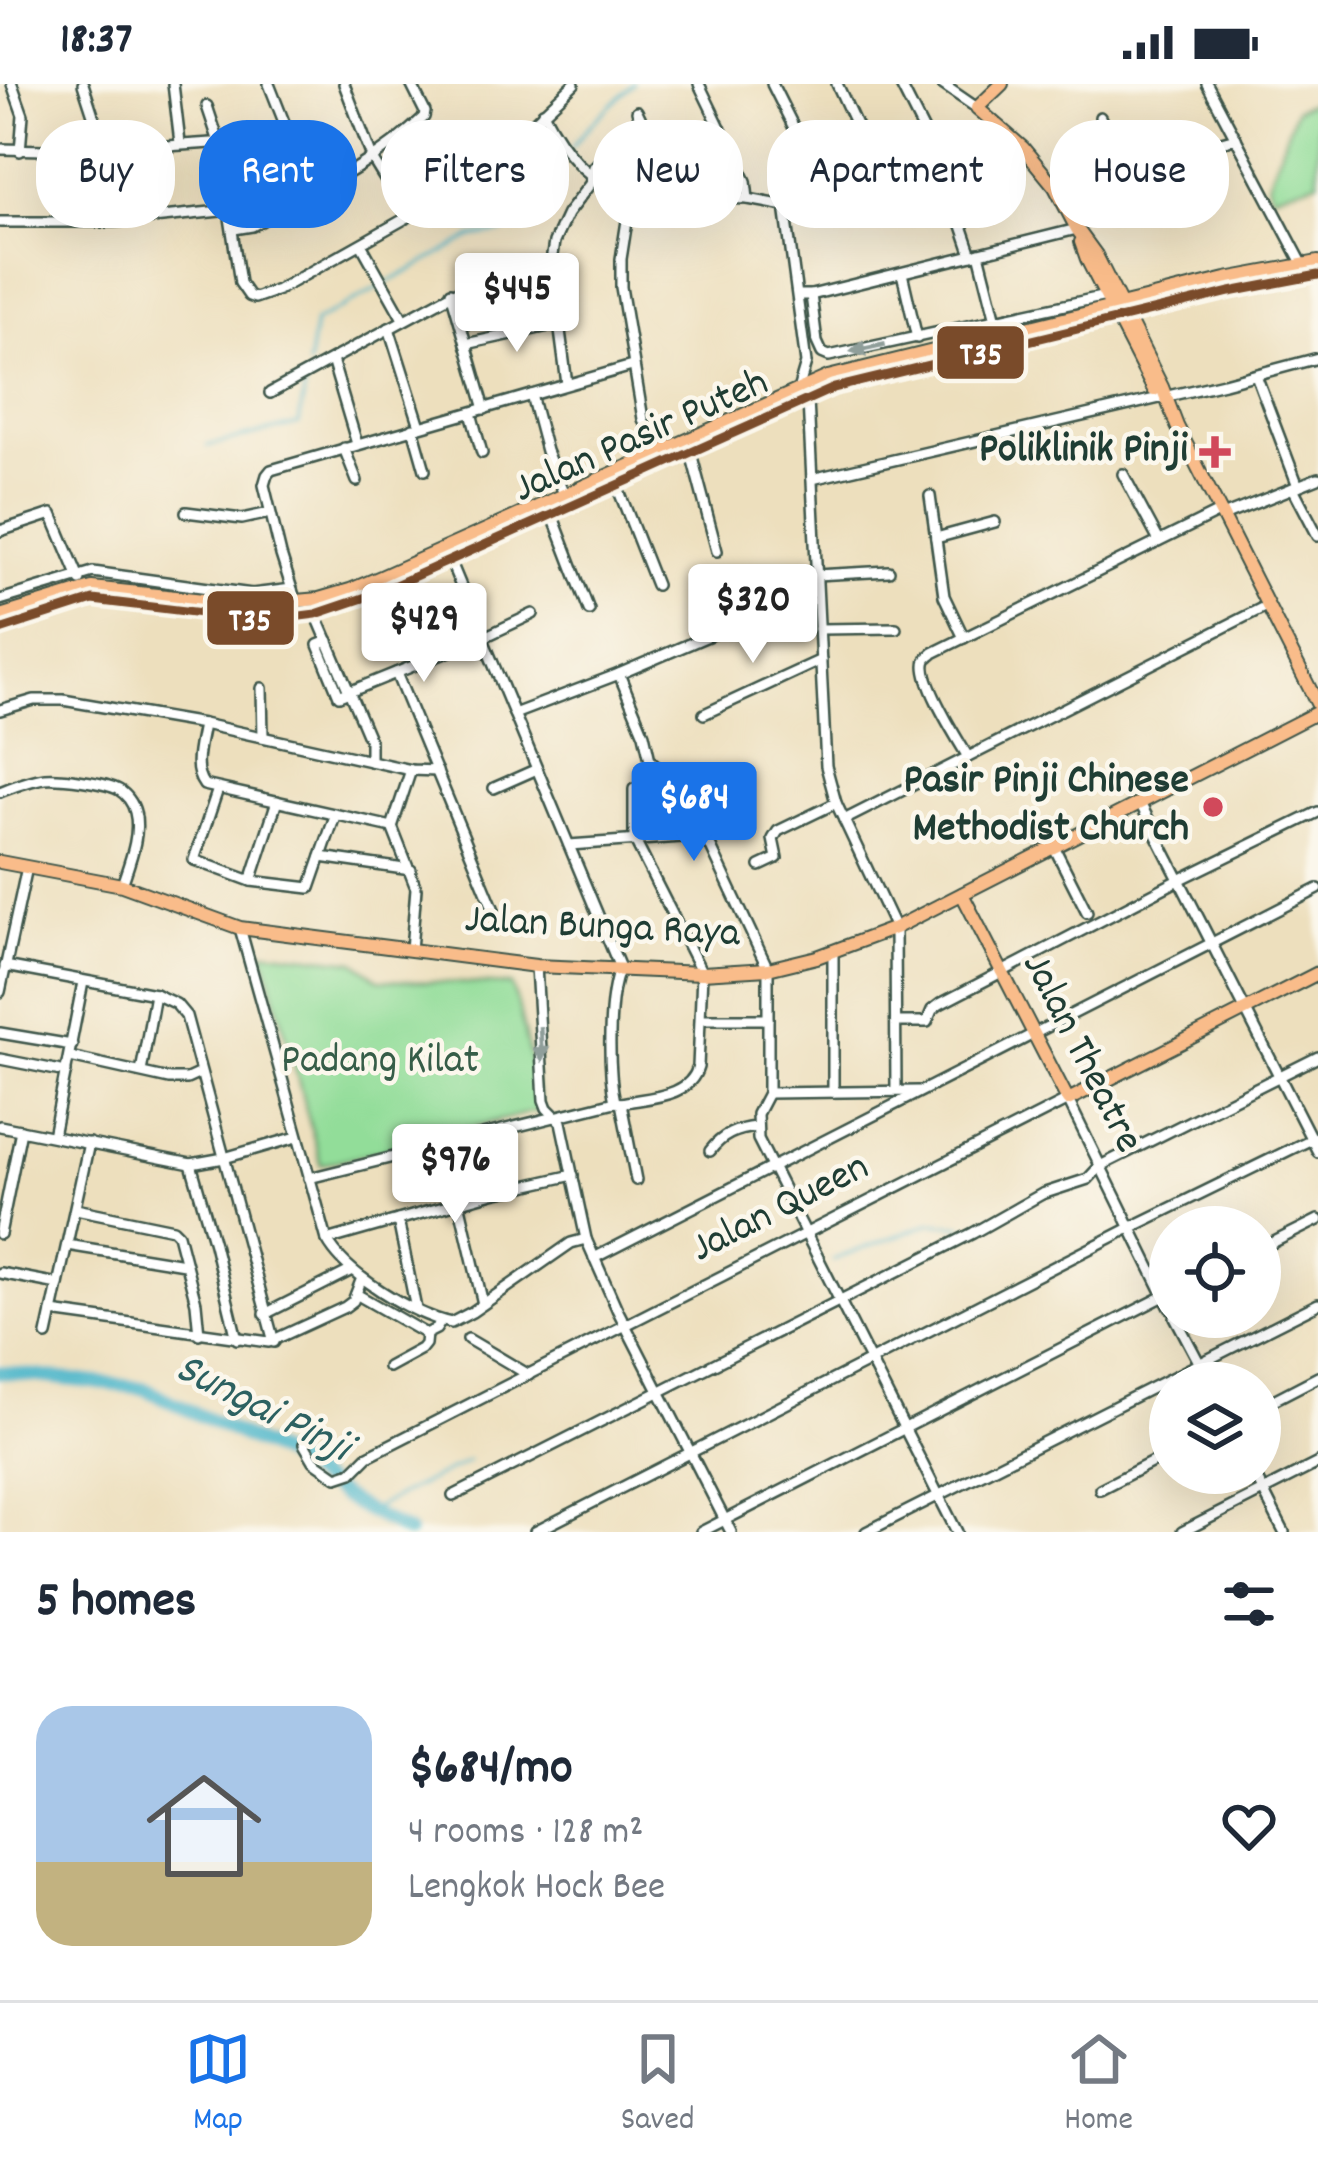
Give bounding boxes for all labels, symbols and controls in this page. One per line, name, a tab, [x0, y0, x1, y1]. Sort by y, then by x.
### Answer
text: 18:37	[60, 10, 133, 74]
chip: Buy	[36, 120, 175, 228]
chip: Rent	[199, 120, 357, 228]
chip: Filters	[381, 120, 569, 228]
chip: New	[593, 120, 743, 228]
chip: Apartment	[767, 120, 1026, 228]
chip: House	[1050, 120, 1229, 228]
pin: $445	[446, 253, 588, 355]
text: $445	[482, 264, 552, 319]
line badge: T35	[935, 324, 1026, 381]
text: T35	[959, 334, 1003, 381]
one-way arrow	[849, 339, 887, 358]
street label: Jalan Pasir Puteh	[505, 355, 779, 521]
place label: Poliklinik Pinji	[979, 422, 1188, 482]
marker: Poliklinik Pinji	[1199, 436, 1231, 468]
pin: $320	[682, 564, 824, 666]
text: $320	[715, 575, 791, 630]
pin: $429	[353, 583, 495, 685]
line badge: T35	[205, 589, 296, 647]
text: $429	[389, 594, 459, 649]
text: T35	[228, 600, 272, 647]
place label: Pasir Pinji Chinese Methodist Church	[903, 753, 1189, 861]
pin: $684	[623, 762, 765, 864]
text: $684	[659, 773, 729, 828]
marker: Pasir Pinji Chinese Methodist Church	[1200, 794, 1226, 820]
street label: Jalan Bunga Raya	[463, 892, 743, 966]
street label: Jalan Theatre	[1004, 943, 1156, 1165]
one-way arrow	[532, 1026, 551, 1064]
park label: Padang Kilat	[281, 1033, 479, 1093]
pin: $976	[384, 1124, 526, 1226]
text: $976	[419, 1135, 491, 1190]
street label: Jalan Queen	[682, 1140, 880, 1280]
map controls	[1149, 1206, 1281, 1494]
button: locate	[1149, 1206, 1281, 1338]
water label: Sungai Pinji	[163, 1339, 367, 1484]
button: layers	[1149, 1362, 1281, 1494]
text: 5 homes	[36, 1568, 196, 1640]
icon: filters	[1216, 1571, 1282, 1637]
text: $684/mo	[408, 1735, 573, 1807]
icon: home	[132, 1754, 276, 1898]
icon: heart	[1216, 1793, 1282, 1859]
text: 4 rooms · 128 m²	[408, 1807, 643, 1862]
text: Lengkok Hock Bee	[408, 1862, 665, 1917]
tab: Map	[185, 2026, 251, 2145]
tab: Saved	[621, 2026, 694, 2145]
tab: Home	[1064, 2026, 1133, 2145]

